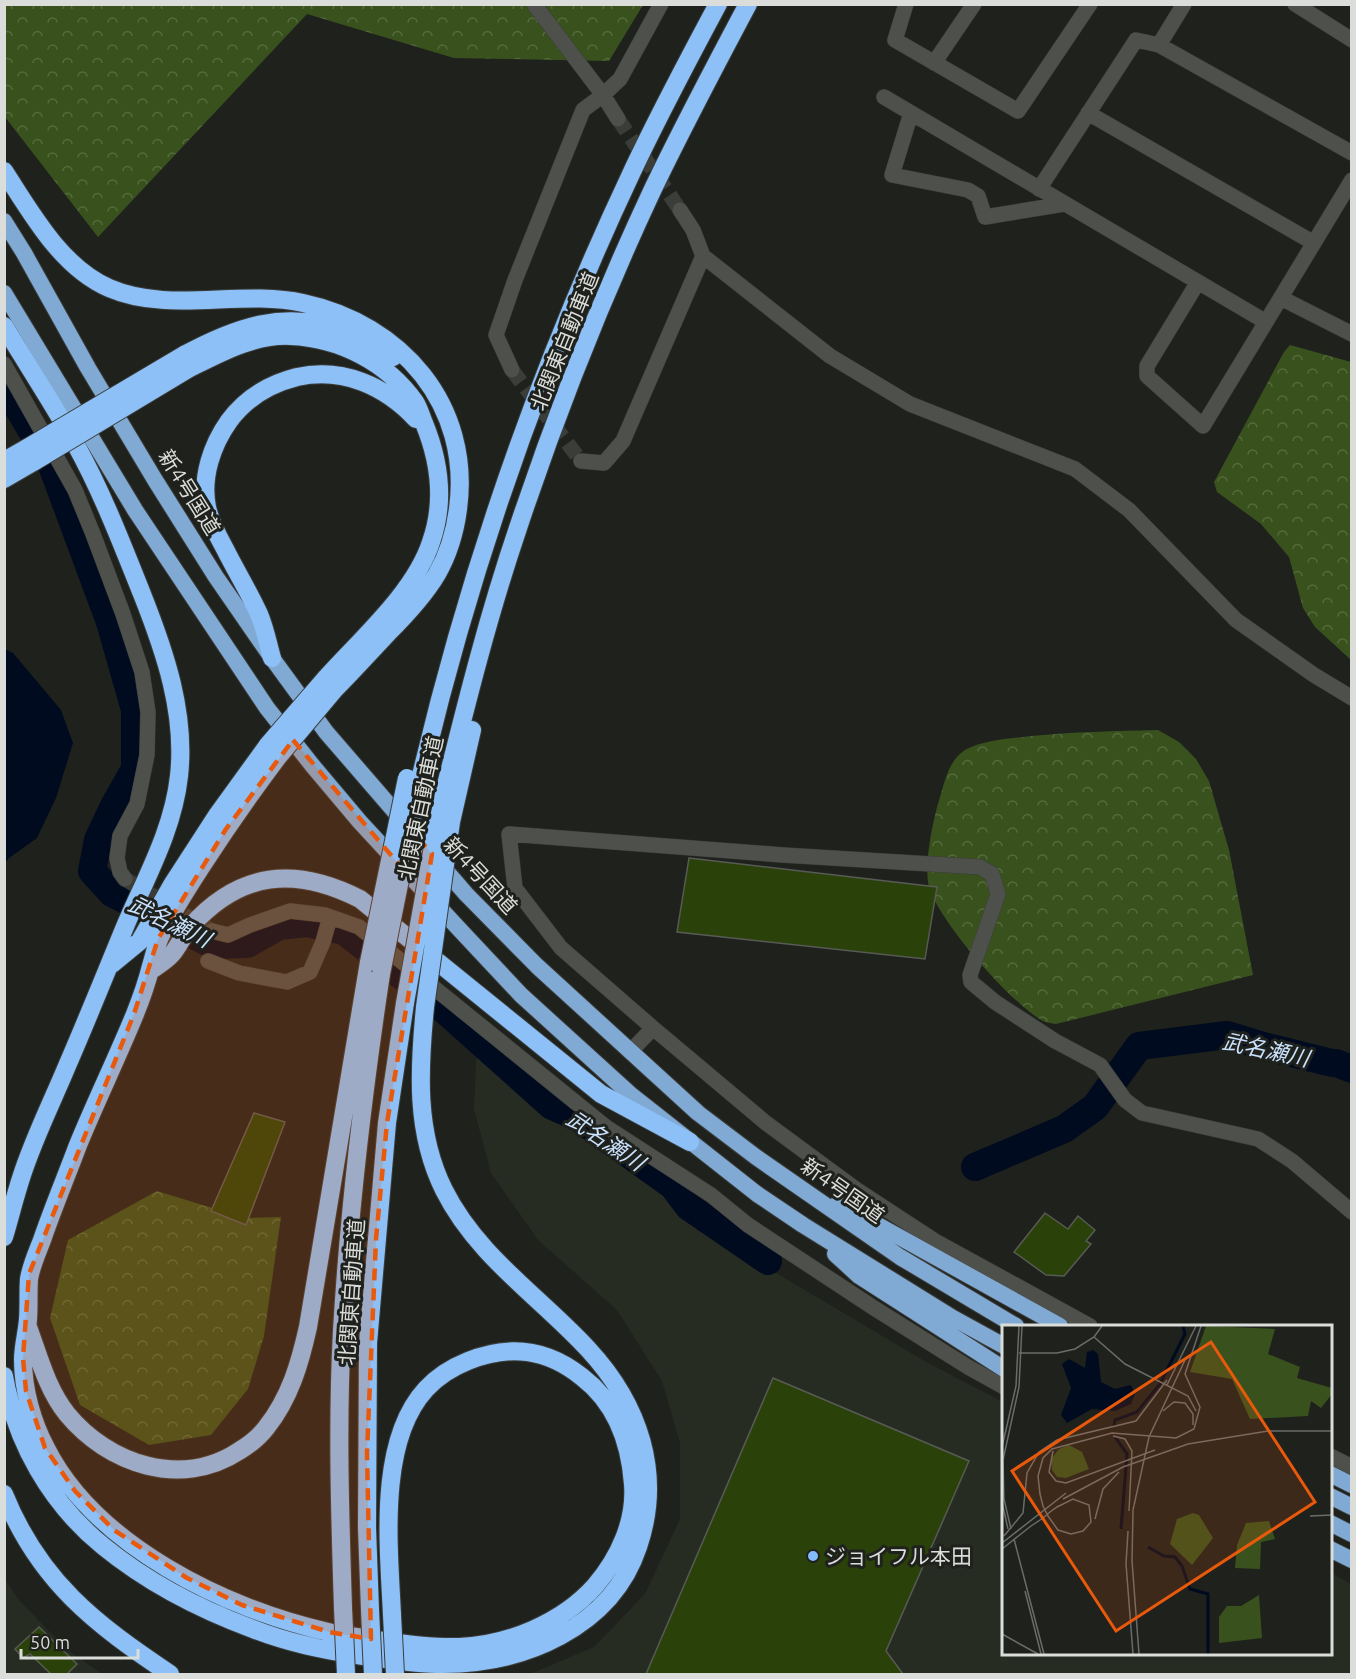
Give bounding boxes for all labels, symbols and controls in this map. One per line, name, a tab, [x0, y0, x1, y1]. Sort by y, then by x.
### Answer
street label: 北関東自動車道	[525, 268, 603, 414]
street label: 新4号国道	[154, 445, 226, 539]
street label: 北関東自動車道	[393, 734, 447, 882]
street label: 新4号国道	[440, 832, 522, 918]
water label: 武名瀬川	[125, 890, 217, 952]
water label: 武名瀬川	[1220, 1028, 1314, 1071]
water label: 武名瀬川	[563, 1105, 651, 1176]
street label: 新4号国道	[797, 1153, 889, 1227]
street label: 北関東自動車道	[334, 1218, 368, 1366]
inset map	[1002, 1325, 1332, 1655]
place label: ジョイフル本田	[825, 1544, 972, 1568]
marker: ジョイフル本田	[806, 1549, 820, 1563]
scale bar	[21, 1622, 138, 1660]
text: 50 m	[30, 1632, 70, 1652]

